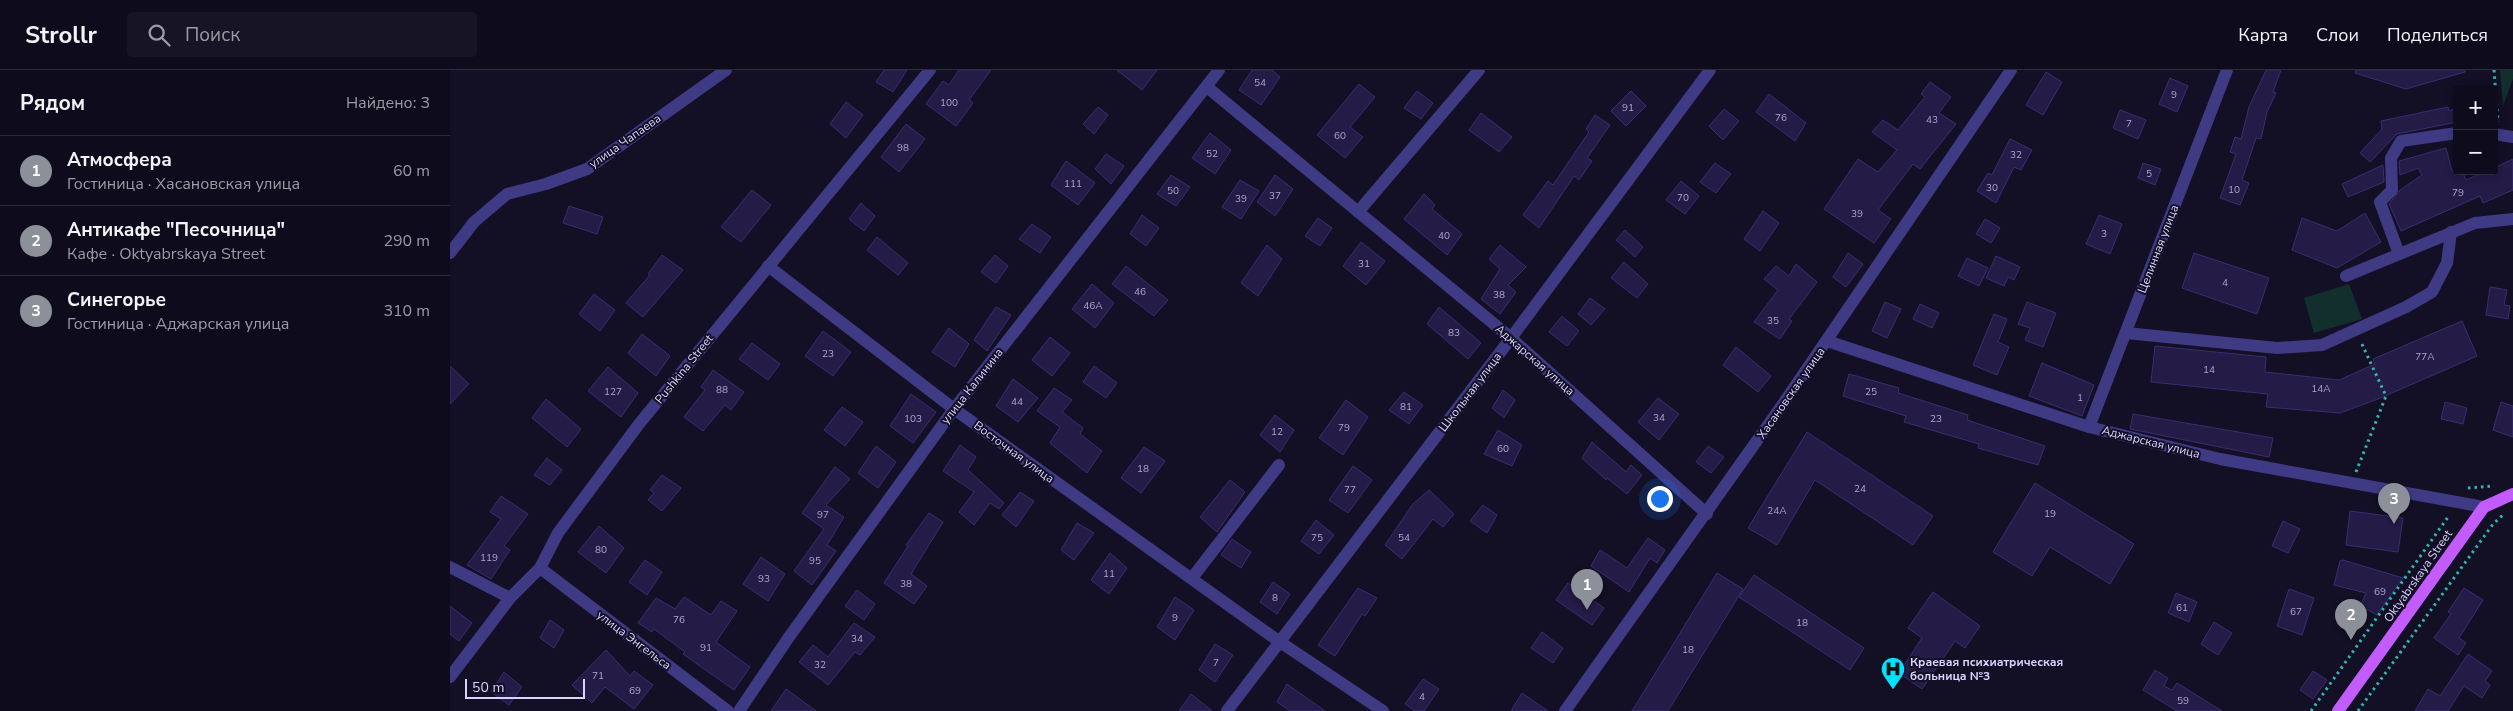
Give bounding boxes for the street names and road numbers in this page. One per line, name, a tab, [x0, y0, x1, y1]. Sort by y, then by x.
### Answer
street label: улица Чапаева	[586, 110, 664, 172]
street label: Целинная улица	[2134, 203, 2182, 295]
street label: Аджарская улица	[1492, 321, 1578, 399]
street label: Pushkina Street	[651, 330, 717, 407]
street label: Хасановская улица	[1753, 344, 1829, 442]
street label: улица Калинина	[937, 345, 1007, 427]
street label: Школьная улица	[1435, 349, 1505, 435]
street label: Восточная улица	[971, 417, 1057, 487]
street label: Аджарская улица	[2100, 422, 2202, 462]
street label: Oktyabrskaya Street	[2380, 526, 2456, 625]
street label: улица Энгельса	[594, 607, 674, 673]

